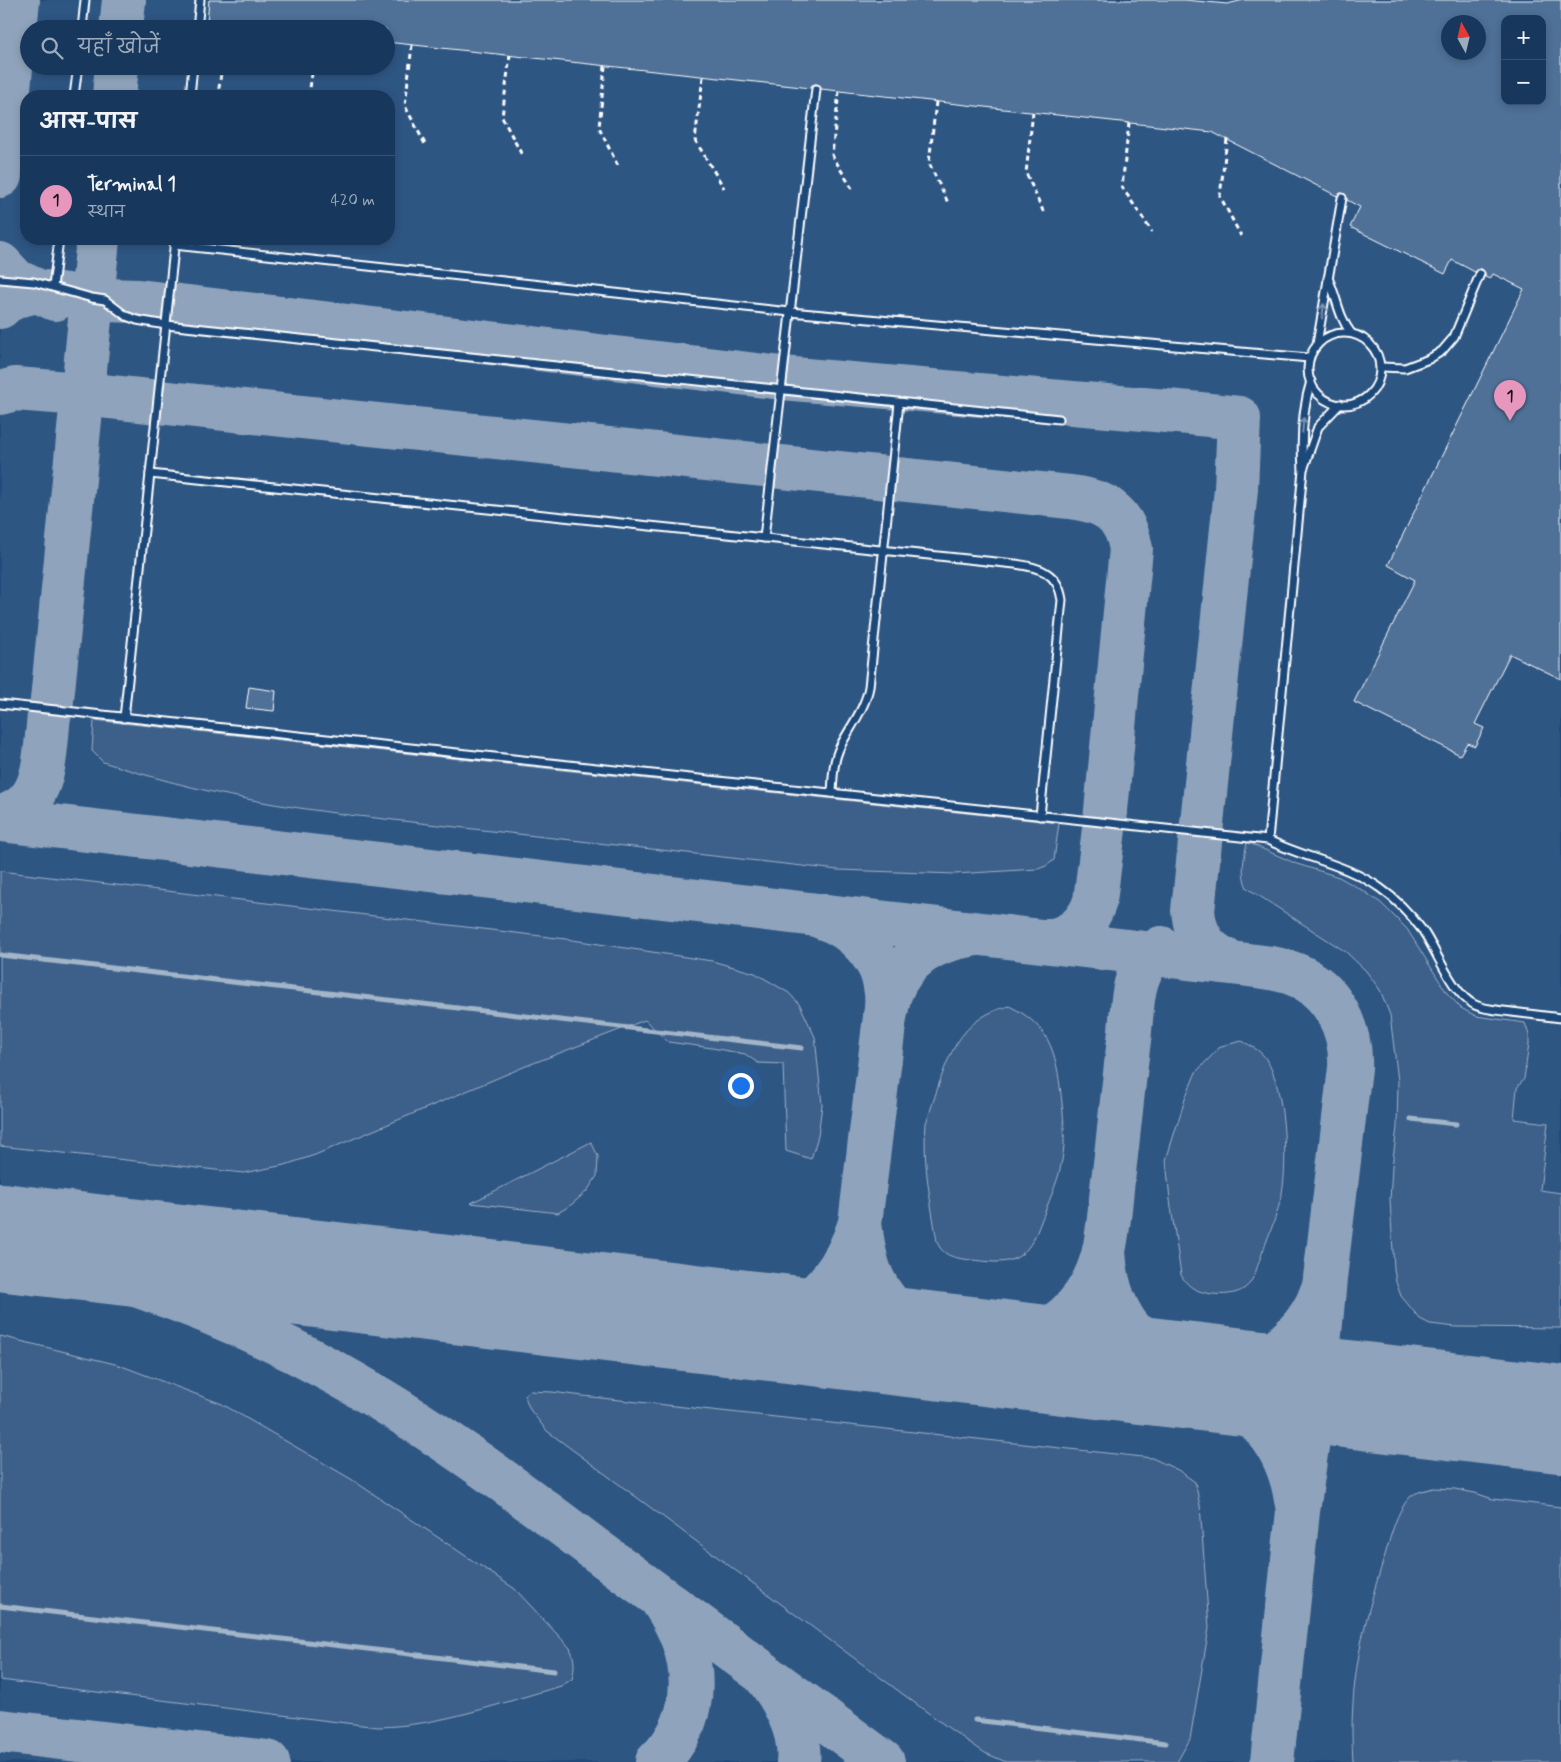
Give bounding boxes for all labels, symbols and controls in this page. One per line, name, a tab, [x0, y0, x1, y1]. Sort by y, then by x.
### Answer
north arrow	[1441, 15, 1486, 60]
map controls	[1501, 15, 1546, 105]
button: +	[1501, 15, 1546, 60]
search box	[20, 20, 395, 75]
icon: search	[38, 34, 66, 62]
text: यहाँ खोजें	[78, 35, 160, 60]
button: −	[1501, 60, 1546, 105]
text: आस-पास	[40, 108, 137, 136]
text: Terminal 1	[87, 172, 176, 197]
text: 1	[52, 190, 60, 211]
text: 420 m	[331, 190, 375, 211]
text: स्थान	[87, 202, 125, 223]
one-way arrow	[1318, 303, 1328, 319]
pin: 1	[1494, 380, 1526, 421]
one-way arrow	[1298, 417, 1308, 433]
your location	[728, 1073, 754, 1099]

